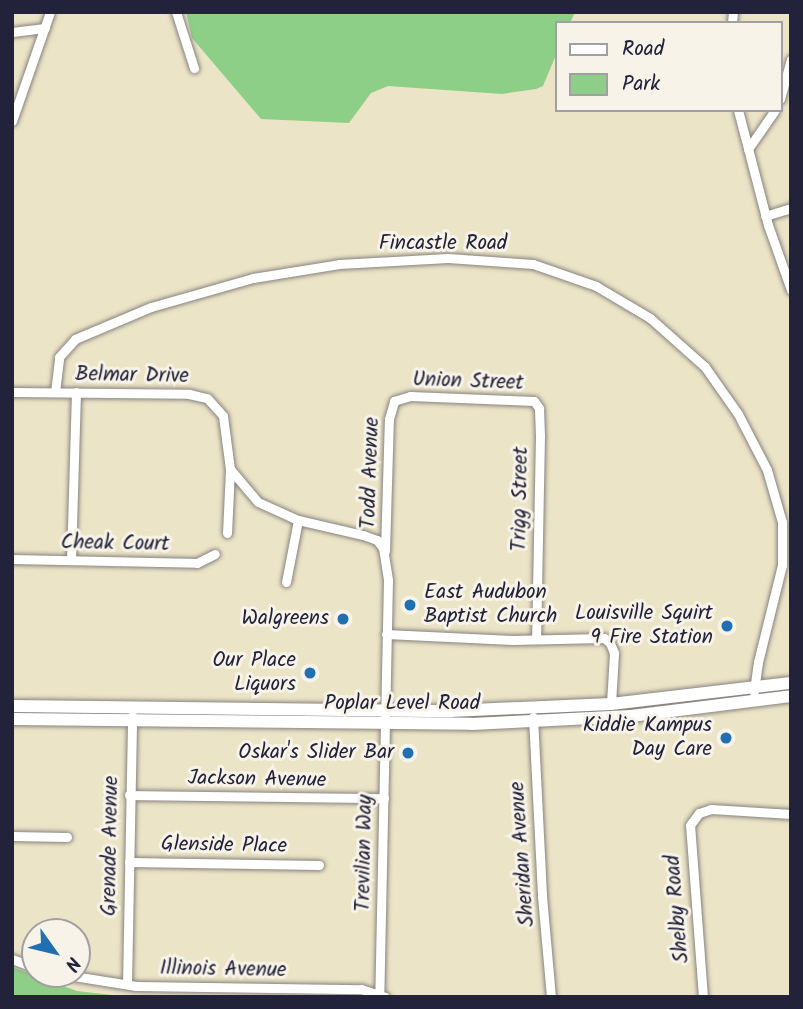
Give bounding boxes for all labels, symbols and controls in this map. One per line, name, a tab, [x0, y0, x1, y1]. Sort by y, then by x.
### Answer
legend	[554, 21, 782, 112]
text: Road	[622, 33, 664, 66]
text: Park	[622, 68, 660, 101]
street label: Fincastle Road	[379, 231, 507, 257]
street label: Belmar Drive	[75, 362, 189, 390]
street label: Union Street	[412, 367, 524, 397]
street label: Todd Avenue	[356, 417, 386, 529]
street label: Trigg Street	[507, 446, 535, 552]
street label: Cheak Court	[60, 530, 170, 558]
place label: East Audubon Baptist Church	[424, 580, 557, 630]
marker: East Audubon Baptist Church	[402, 597, 418, 613]
place label: Louisville Squirt 9 Fire Station	[575, 601, 713, 651]
place label: Walgreens	[242, 606, 329, 632]
marker: Walgreens	[335, 611, 351, 627]
marker: Louisville Squirt 9 Fire Station	[719, 618, 735, 634]
place label: Our Place Liquors	[212, 648, 296, 698]
marker: Our Place Liquors	[302, 665, 318, 681]
street label: Poplar Level Road	[324, 691, 480, 717]
place label: Kiddie Kampus Day Care	[583, 713, 712, 763]
marker: Kiddie Kampus Day Care	[718, 730, 734, 746]
place label: Oskar's Slider Bar	[238, 740, 394, 766]
marker: Oskar's Slider Bar	[400, 745, 416, 761]
street label: Jackson Avenue	[187, 766, 327, 794]
street label: Grenade Avenue	[97, 776, 125, 916]
street label: Sheridan Avenue	[505, 781, 541, 927]
street label: Trevilian Way	[351, 794, 379, 912]
street label: Glenside Place	[161, 832, 287, 860]
street label: Shelby Road	[661, 854, 695, 964]
north arrow	[21, 918, 91, 988]
text: N	[56, 950, 88, 977]
street label: Illinois Avenue	[159, 956, 287, 984]

